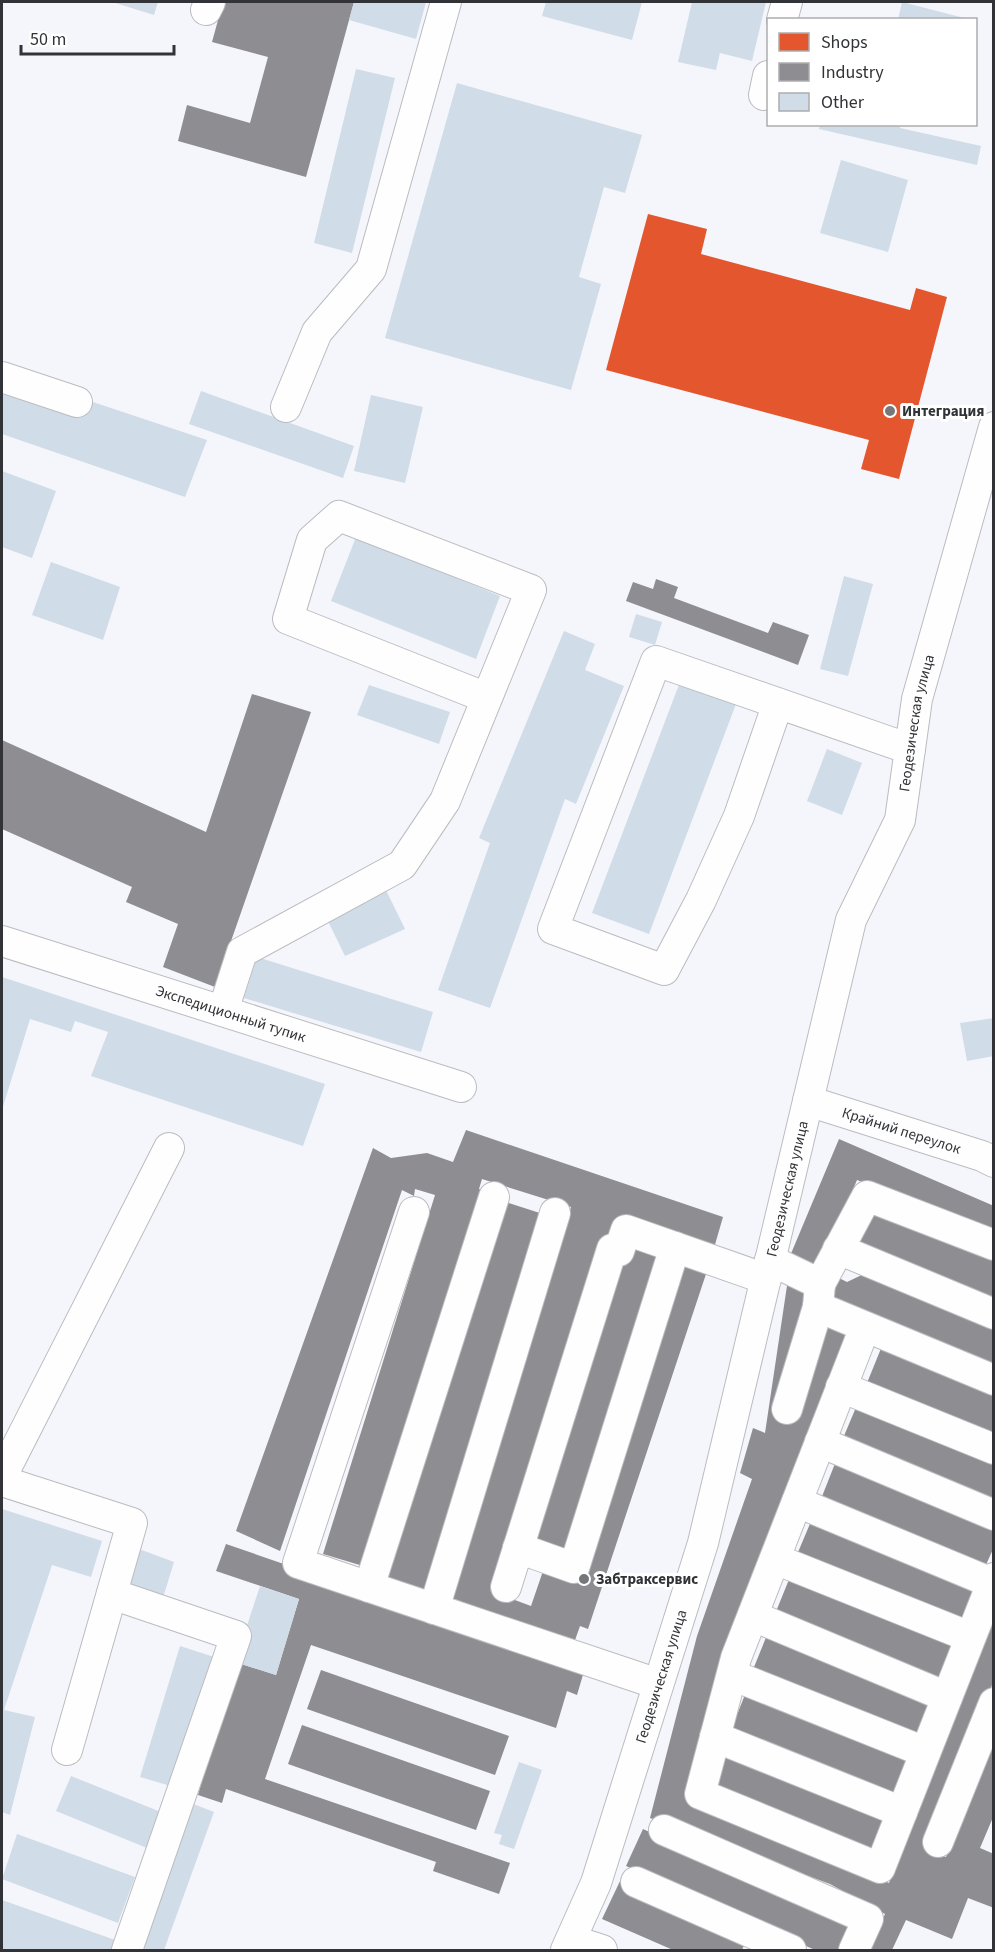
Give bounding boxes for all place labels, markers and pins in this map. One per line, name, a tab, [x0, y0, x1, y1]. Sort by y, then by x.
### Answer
place label: Интеграция	[902, 401, 984, 422]
marker: Интеграция	[883, 404, 897, 418]
place label: Забтраксервис	[596, 1569, 698, 1590]
marker: Забтраксервис	[577, 1572, 591, 1586]

